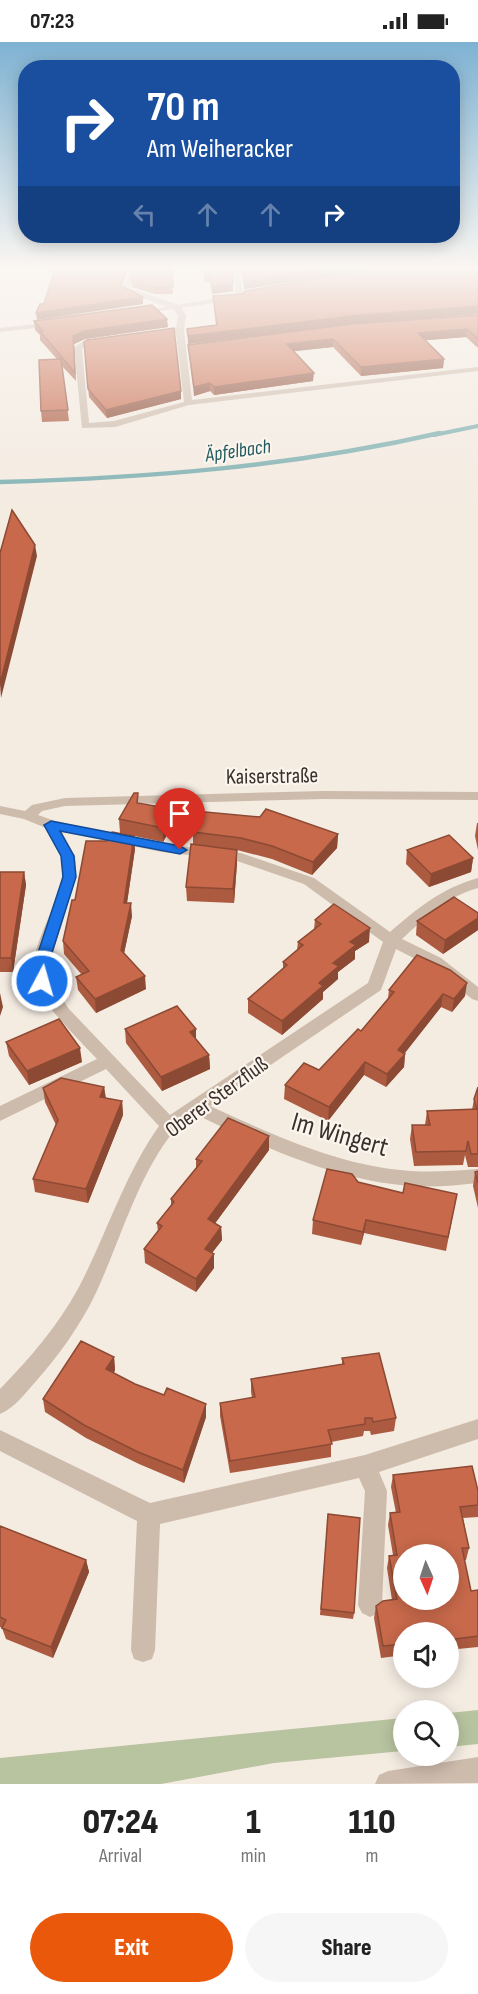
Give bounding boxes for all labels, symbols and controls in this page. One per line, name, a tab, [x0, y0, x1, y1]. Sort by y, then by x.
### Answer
text: 07:23	[30, 8, 74, 35]
text: 70 m	[147, 82, 220, 133]
icon: right	[48, 84, 126, 162]
text: Am Weiheracker	[147, 133, 293, 165]
icon: left	[128, 198, 161, 231]
icon: ahead	[191, 198, 224, 231]
icon: ahead	[254, 198, 287, 231]
icon: right	[317, 198, 350, 231]
water label: Äpfelbach	[203, 435, 272, 468]
street label: Kaiserstraße	[226, 762, 318, 791]
pin	[154, 788, 205, 850]
icon: arrive	[163, 797, 196, 830]
position arrow	[10, 949, 74, 1013]
street label: Oberer Sterzfluß	[160, 1051, 274, 1144]
street label: Im Wingert	[288, 1106, 392, 1164]
north arrow	[393, 1544, 459, 1610]
map controls	[393, 1544, 459, 1766]
button: sound	[393, 1622, 459, 1688]
button: search	[393, 1700, 459, 1766]
text: 07:24	[82, 1801, 158, 1844]
text: 1	[246, 1801, 261, 1844]
text: 110	[348, 1801, 396, 1844]
text: Arrival	[99, 1844, 142, 1868]
text: min	[241, 1844, 266, 1868]
text: m	[366, 1844, 378, 1868]
button: Exit	[30, 1913, 233, 1982]
button: Share	[245, 1913, 448, 1982]

